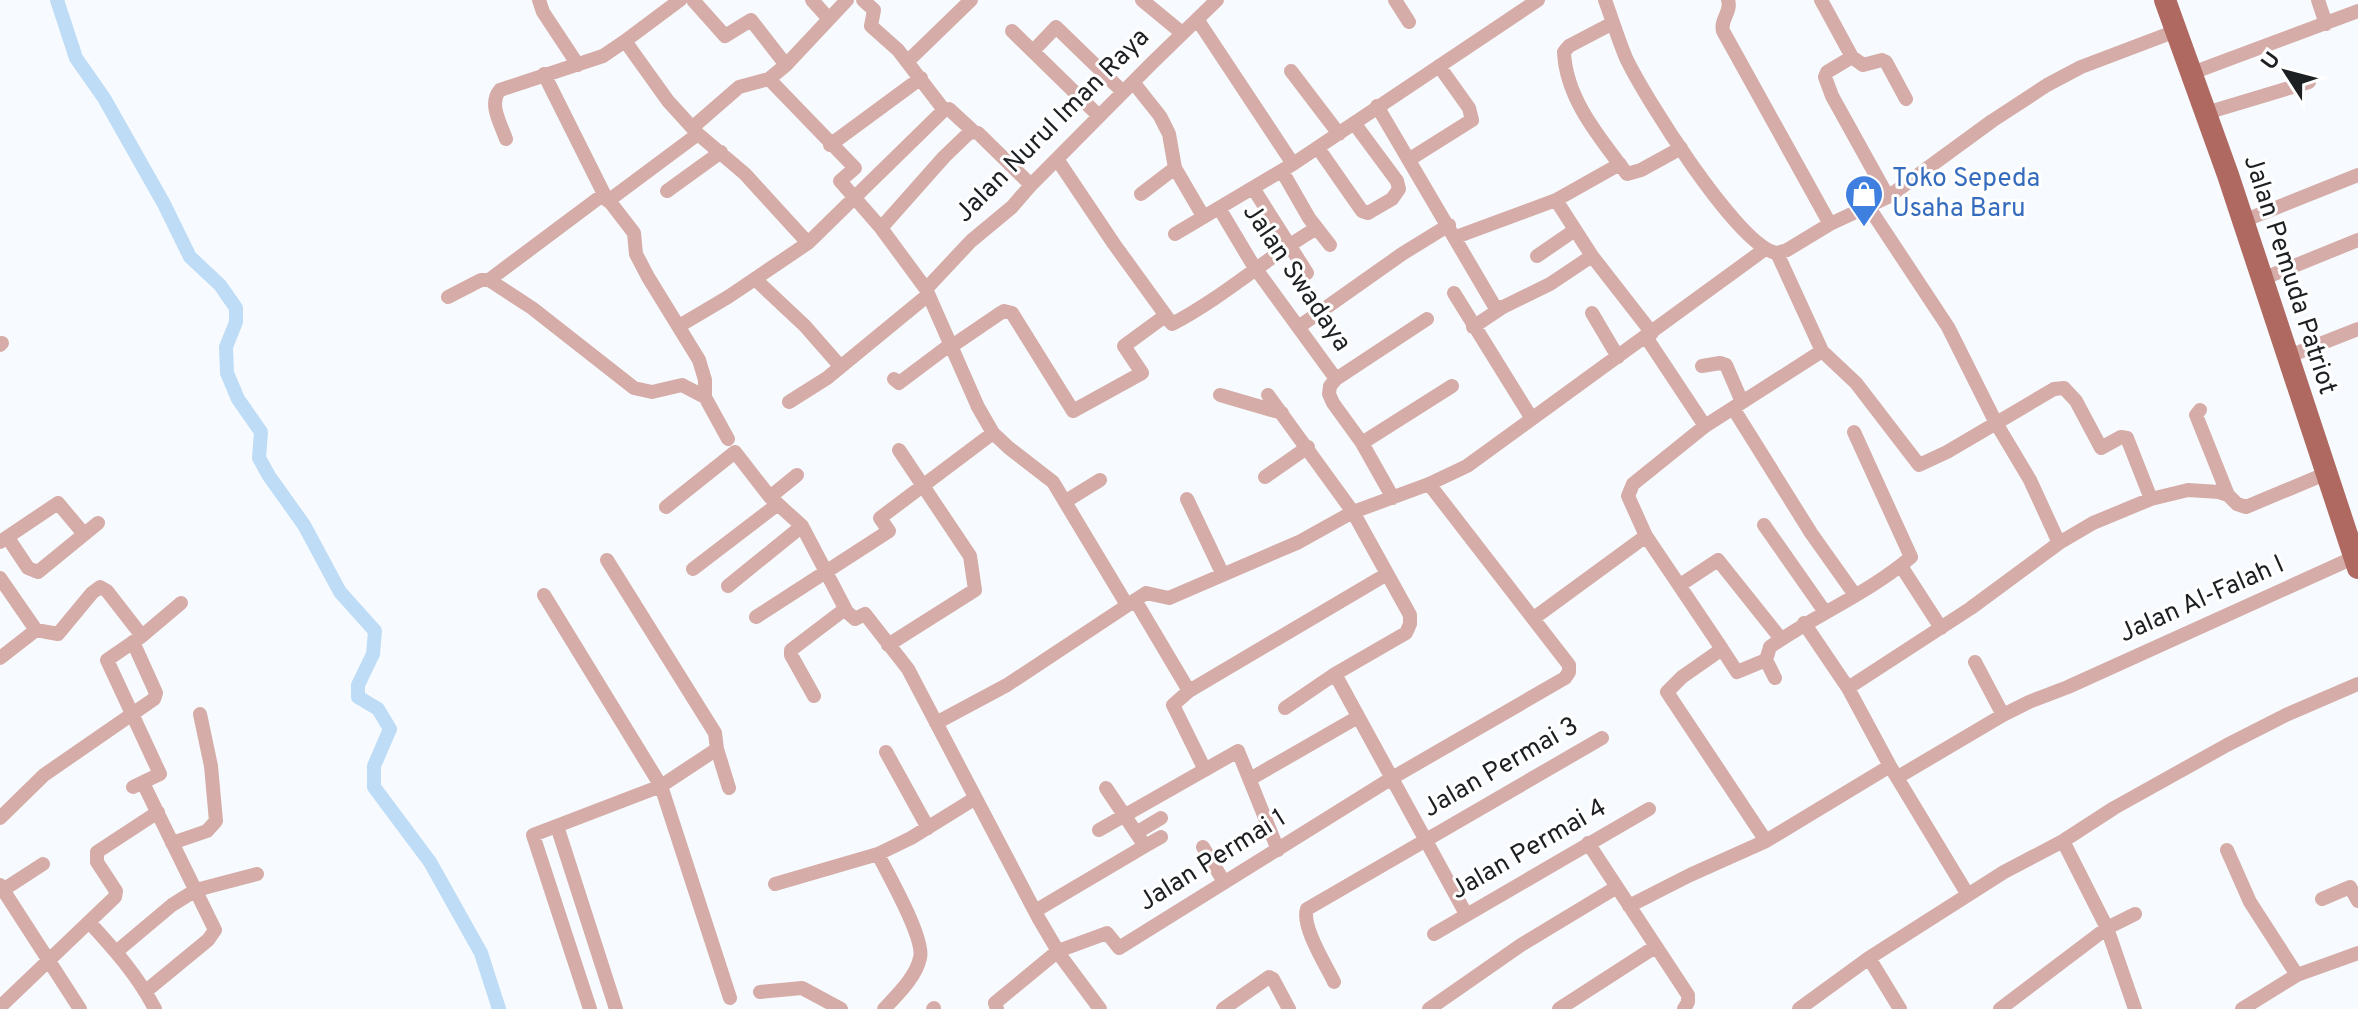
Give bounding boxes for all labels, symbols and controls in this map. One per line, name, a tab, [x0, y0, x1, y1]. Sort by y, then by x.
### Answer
street label: Jalan Nurul Iman Raya	[949, 22, 1157, 230]
north arrow	[2246, 32, 2326, 112]
text: U	[2256, 47, 2287, 76]
street label: Jalan Pemuda Patriot	[2235, 151, 2343, 399]
place label: Toko Sepeda Usaha Baru	[1892, 163, 2040, 226]
shop icon: Toko Sepeda Usaha Baru	[1843, 173, 1885, 228]
street label: Jalan Swadaya	[1234, 198, 1358, 358]
street label: Jalan Al-Falah I	[2114, 549, 2290, 651]
street label: Jalan Permai 3	[1417, 710, 1585, 826]
street label: Jalan Permai 4	[1445, 792, 1613, 908]
street label: Jalan Permai 1	[1133, 802, 1293, 920]

